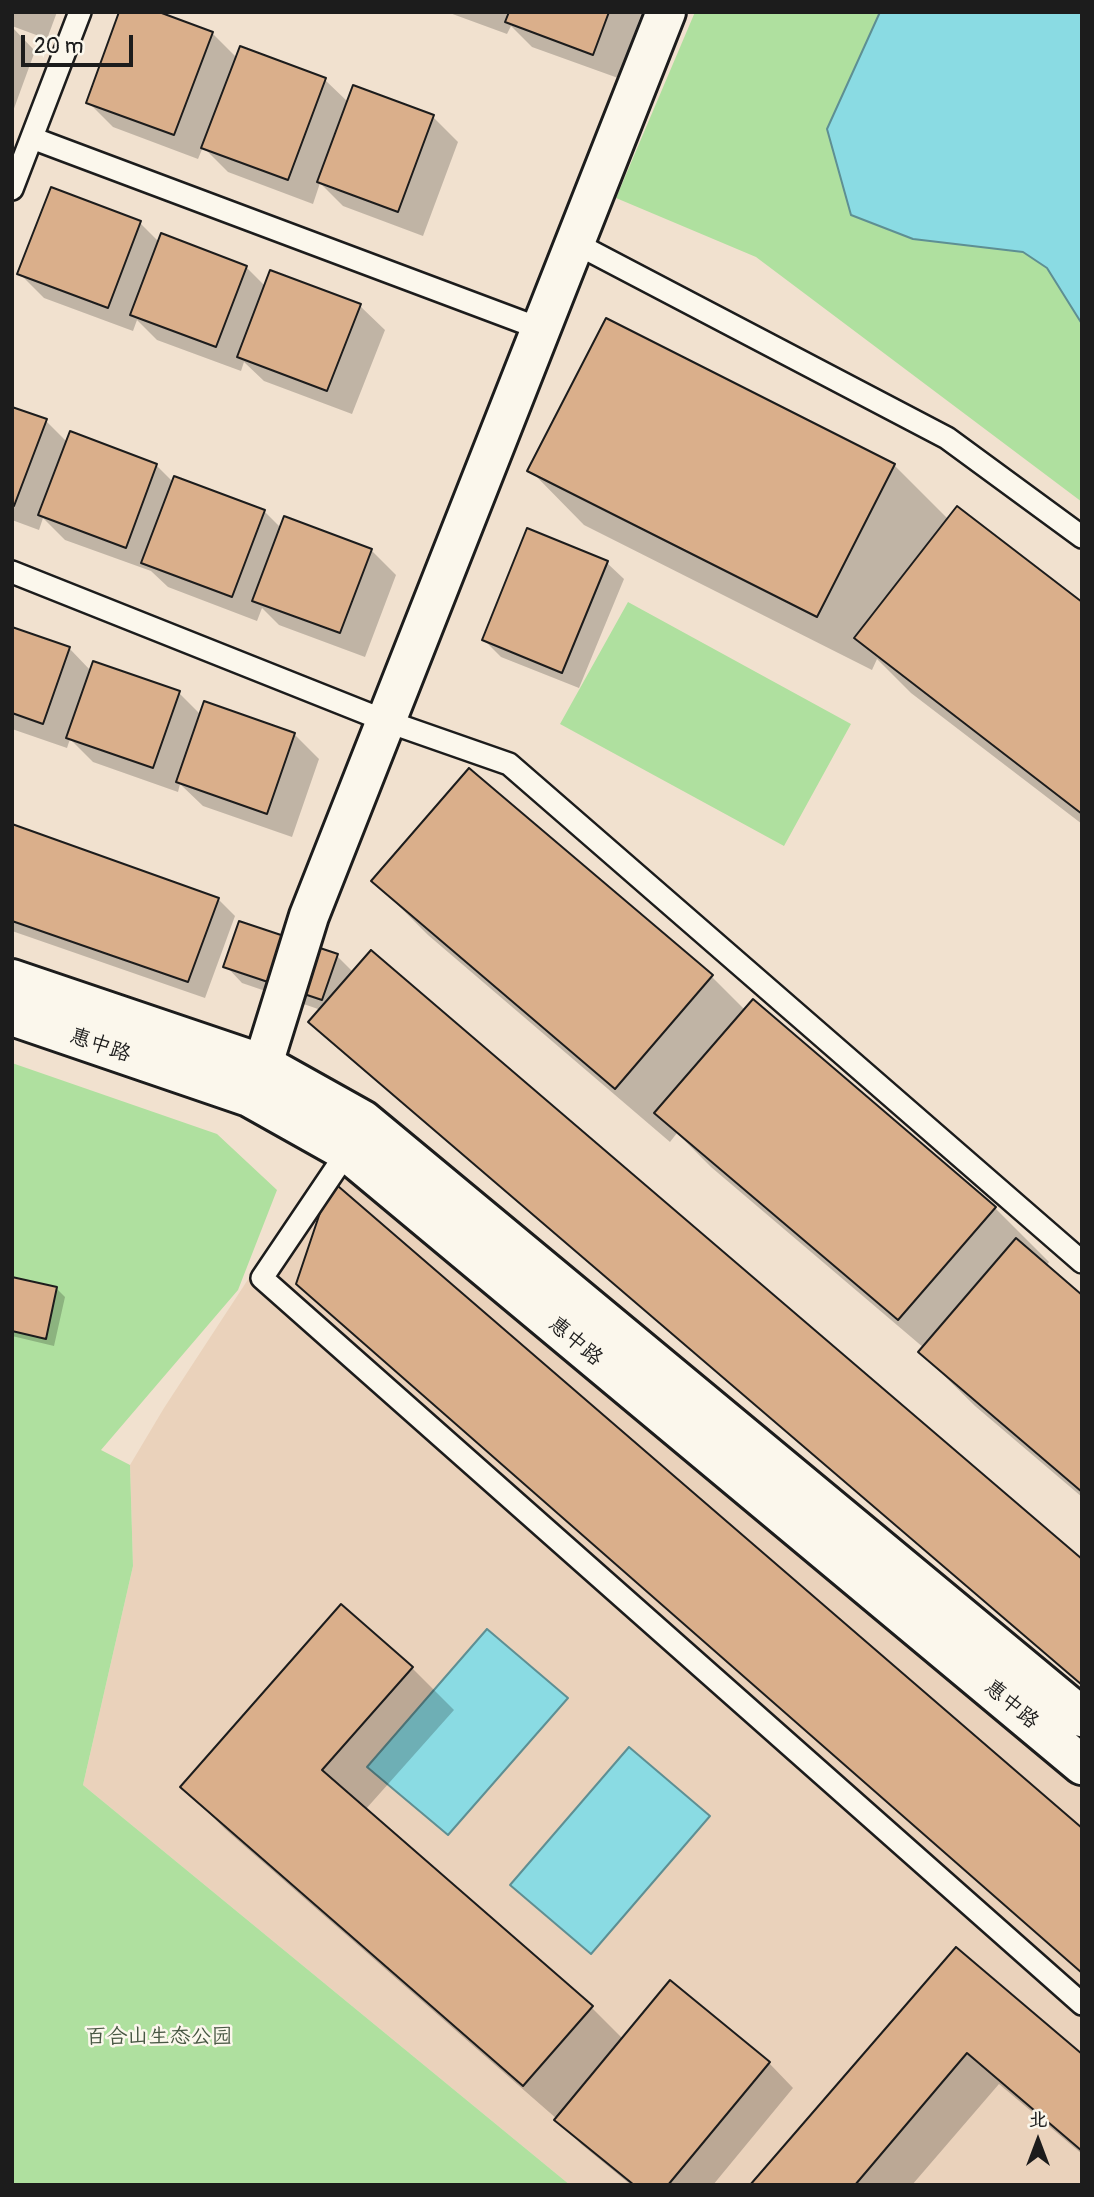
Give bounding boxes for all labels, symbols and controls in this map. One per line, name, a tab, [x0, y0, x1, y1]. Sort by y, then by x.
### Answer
scale bar	[24, 21, 136, 65]
text: 20 m	[34, 33, 83, 60]
street label: 惠中路	[66, 1024, 134, 1068]
street label: 惠中路	[543, 1312, 607, 1372]
street label: 惠中路	[979, 1675, 1043, 1735]
park label: 百合山生态公园	[86, 2025, 232, 2051]
north arrow	[1003, 2106, 1073, 2176]
text: 北	[1028, 2108, 1048, 2132]

